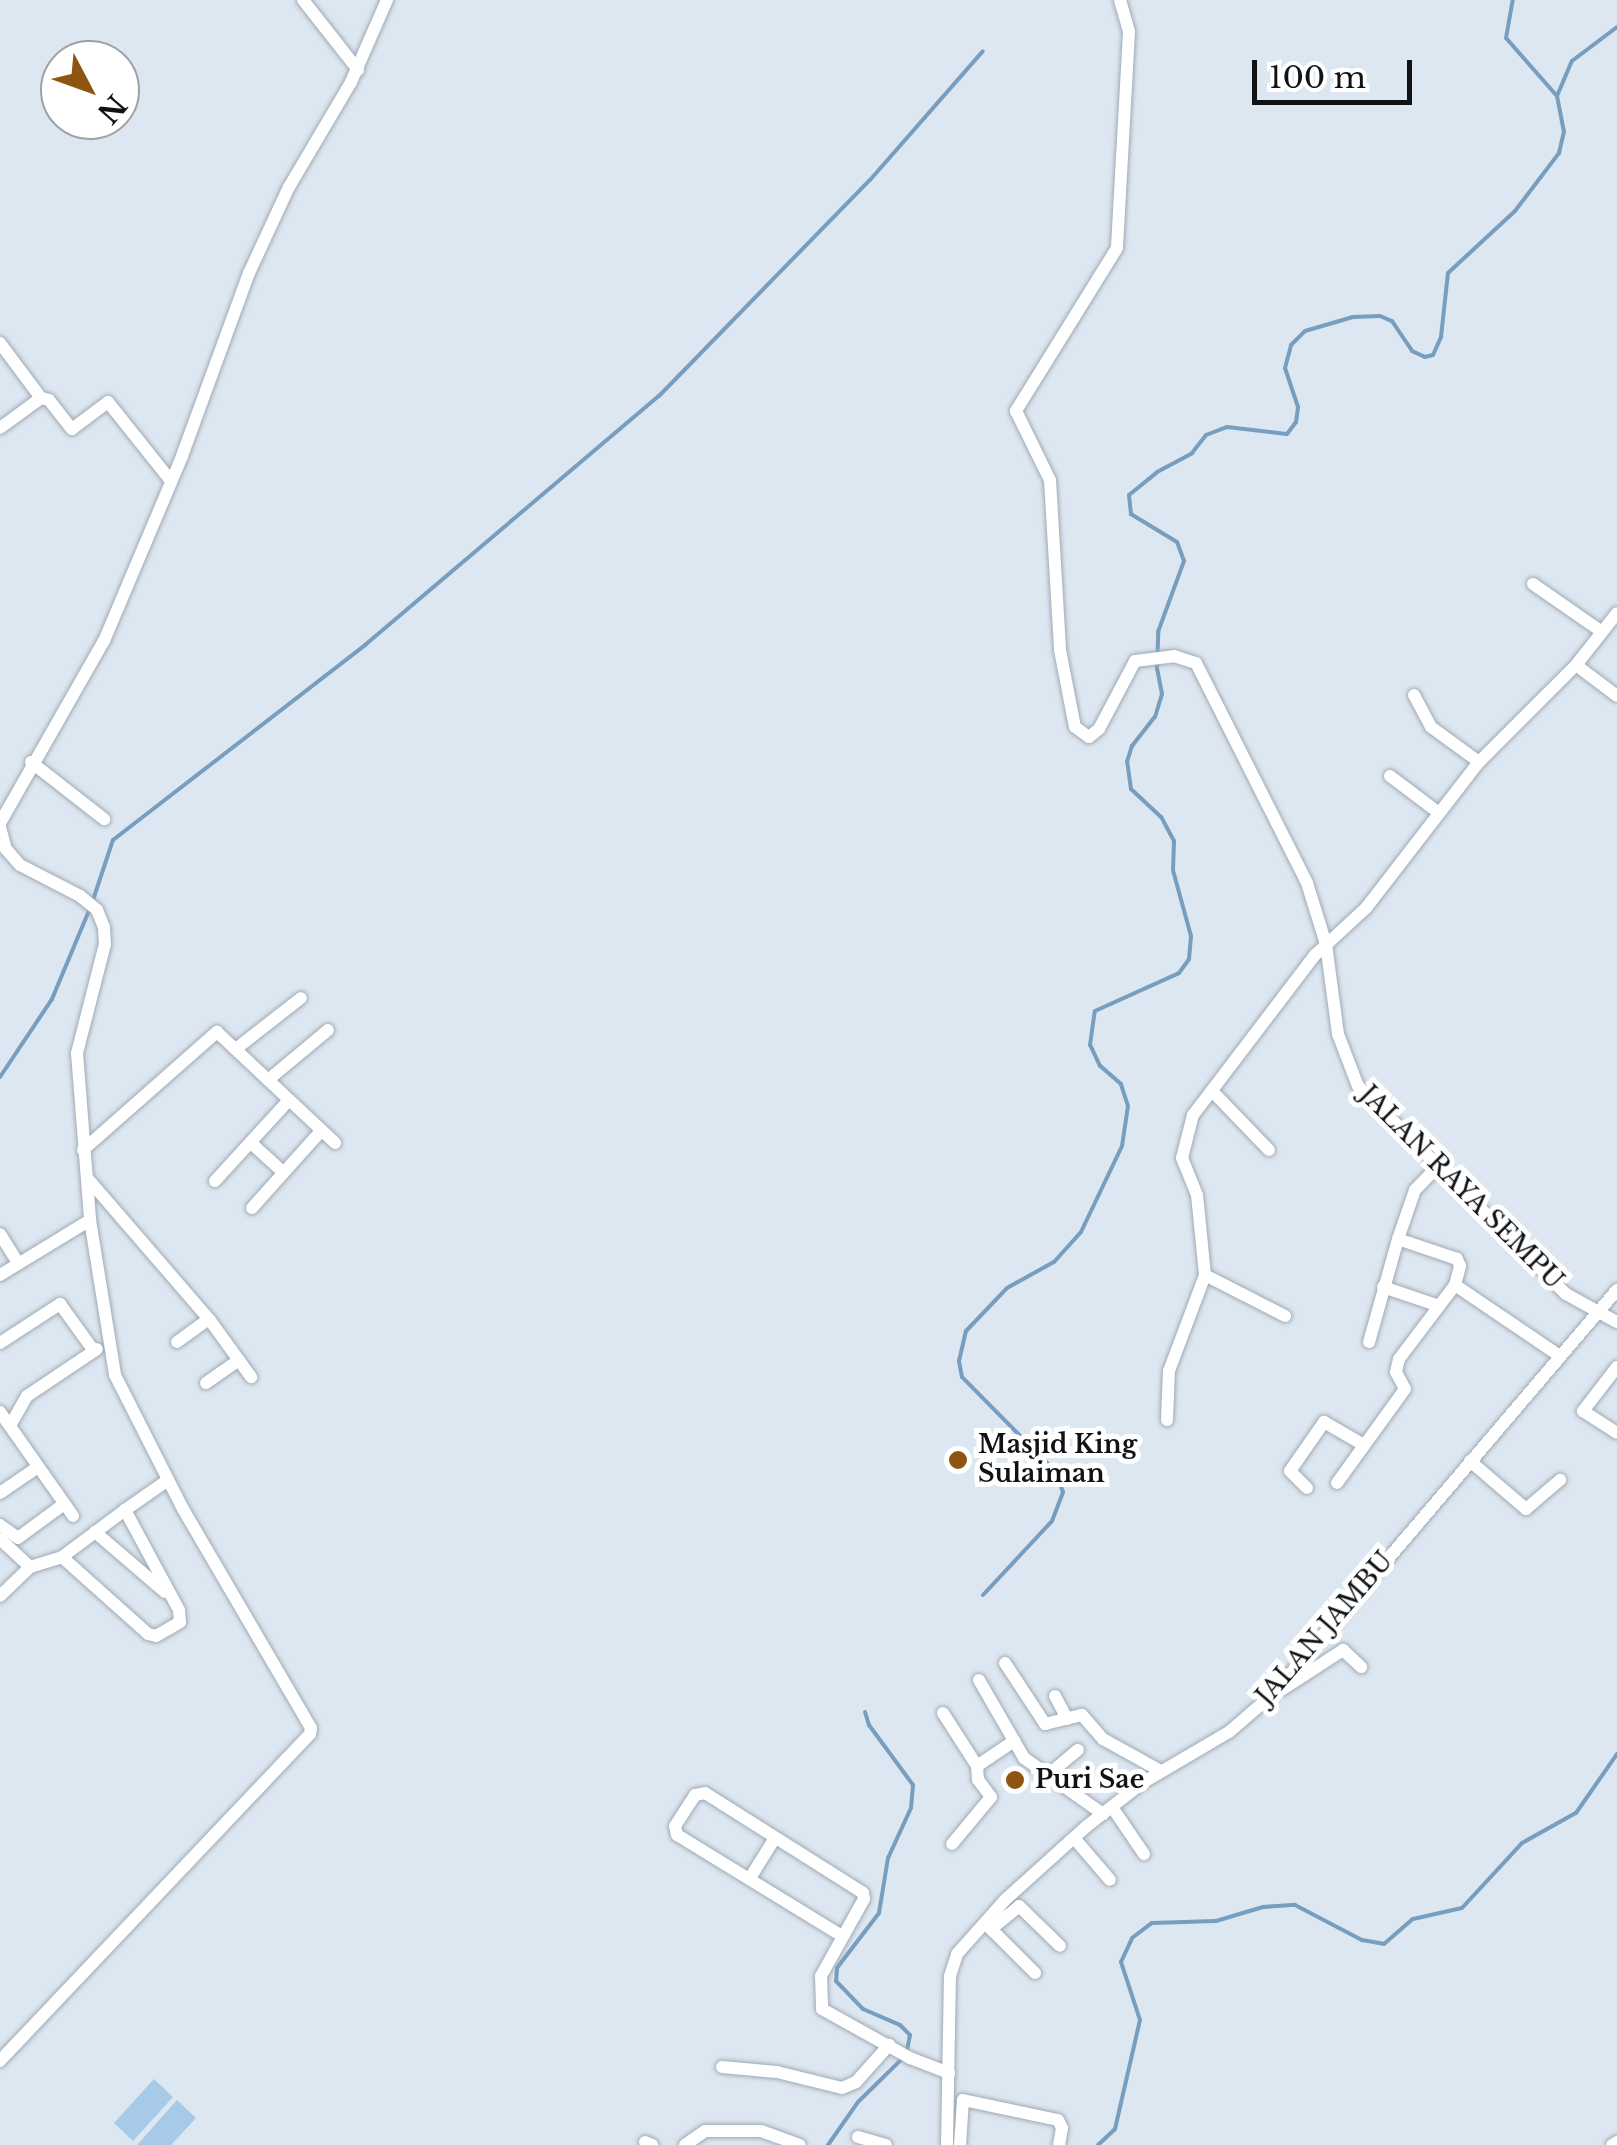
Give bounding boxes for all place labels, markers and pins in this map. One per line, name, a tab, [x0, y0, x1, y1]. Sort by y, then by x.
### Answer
place label: Masjid King Sulaiman	[978, 1431, 1137, 1490]
marker: Masjid King Sulaiman	[947, 1449, 969, 1471]
place label: Puri Sae	[1035, 1765, 1144, 1795]
marker: Puri Sae	[1004, 1769, 1026, 1791]

